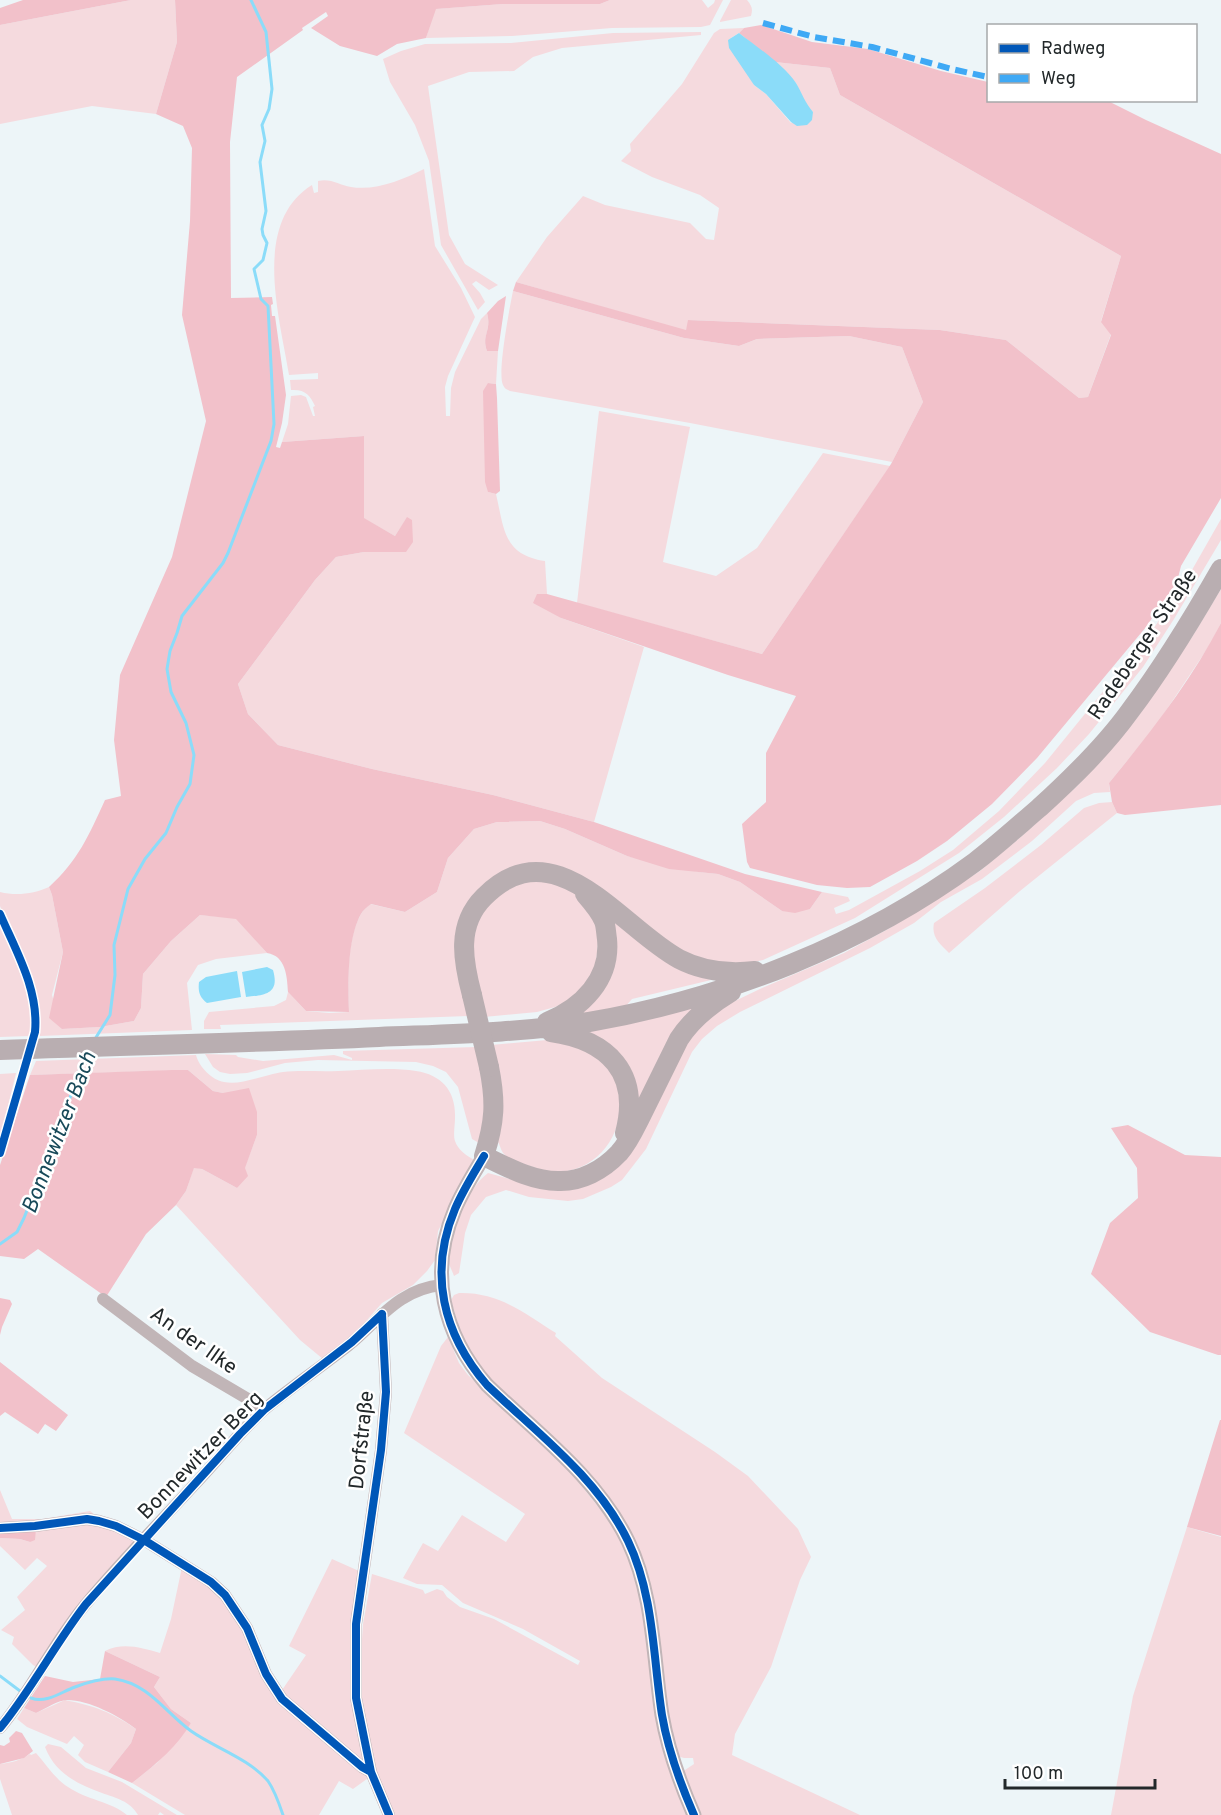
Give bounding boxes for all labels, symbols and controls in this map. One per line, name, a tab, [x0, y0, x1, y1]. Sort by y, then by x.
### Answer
legend	[987, 24, 1197, 102]
text: Radweg	[1041, 38, 1105, 61]
text: Weg	[1041, 68, 1076, 91]
street label: Radeberger Straße	[1083, 564, 1204, 726]
water label: Bonnewitzer Bach	[17, 1048, 104, 1218]
street label: An der Ilke	[144, 1301, 242, 1381]
street label: Bonnewitzer Berg	[133, 1386, 269, 1526]
street label: Dorfstraße	[344, 1390, 381, 1491]
scale bar	[1005, 1752, 1155, 1790]
text: 100 m	[1014, 1763, 1063, 1786]

